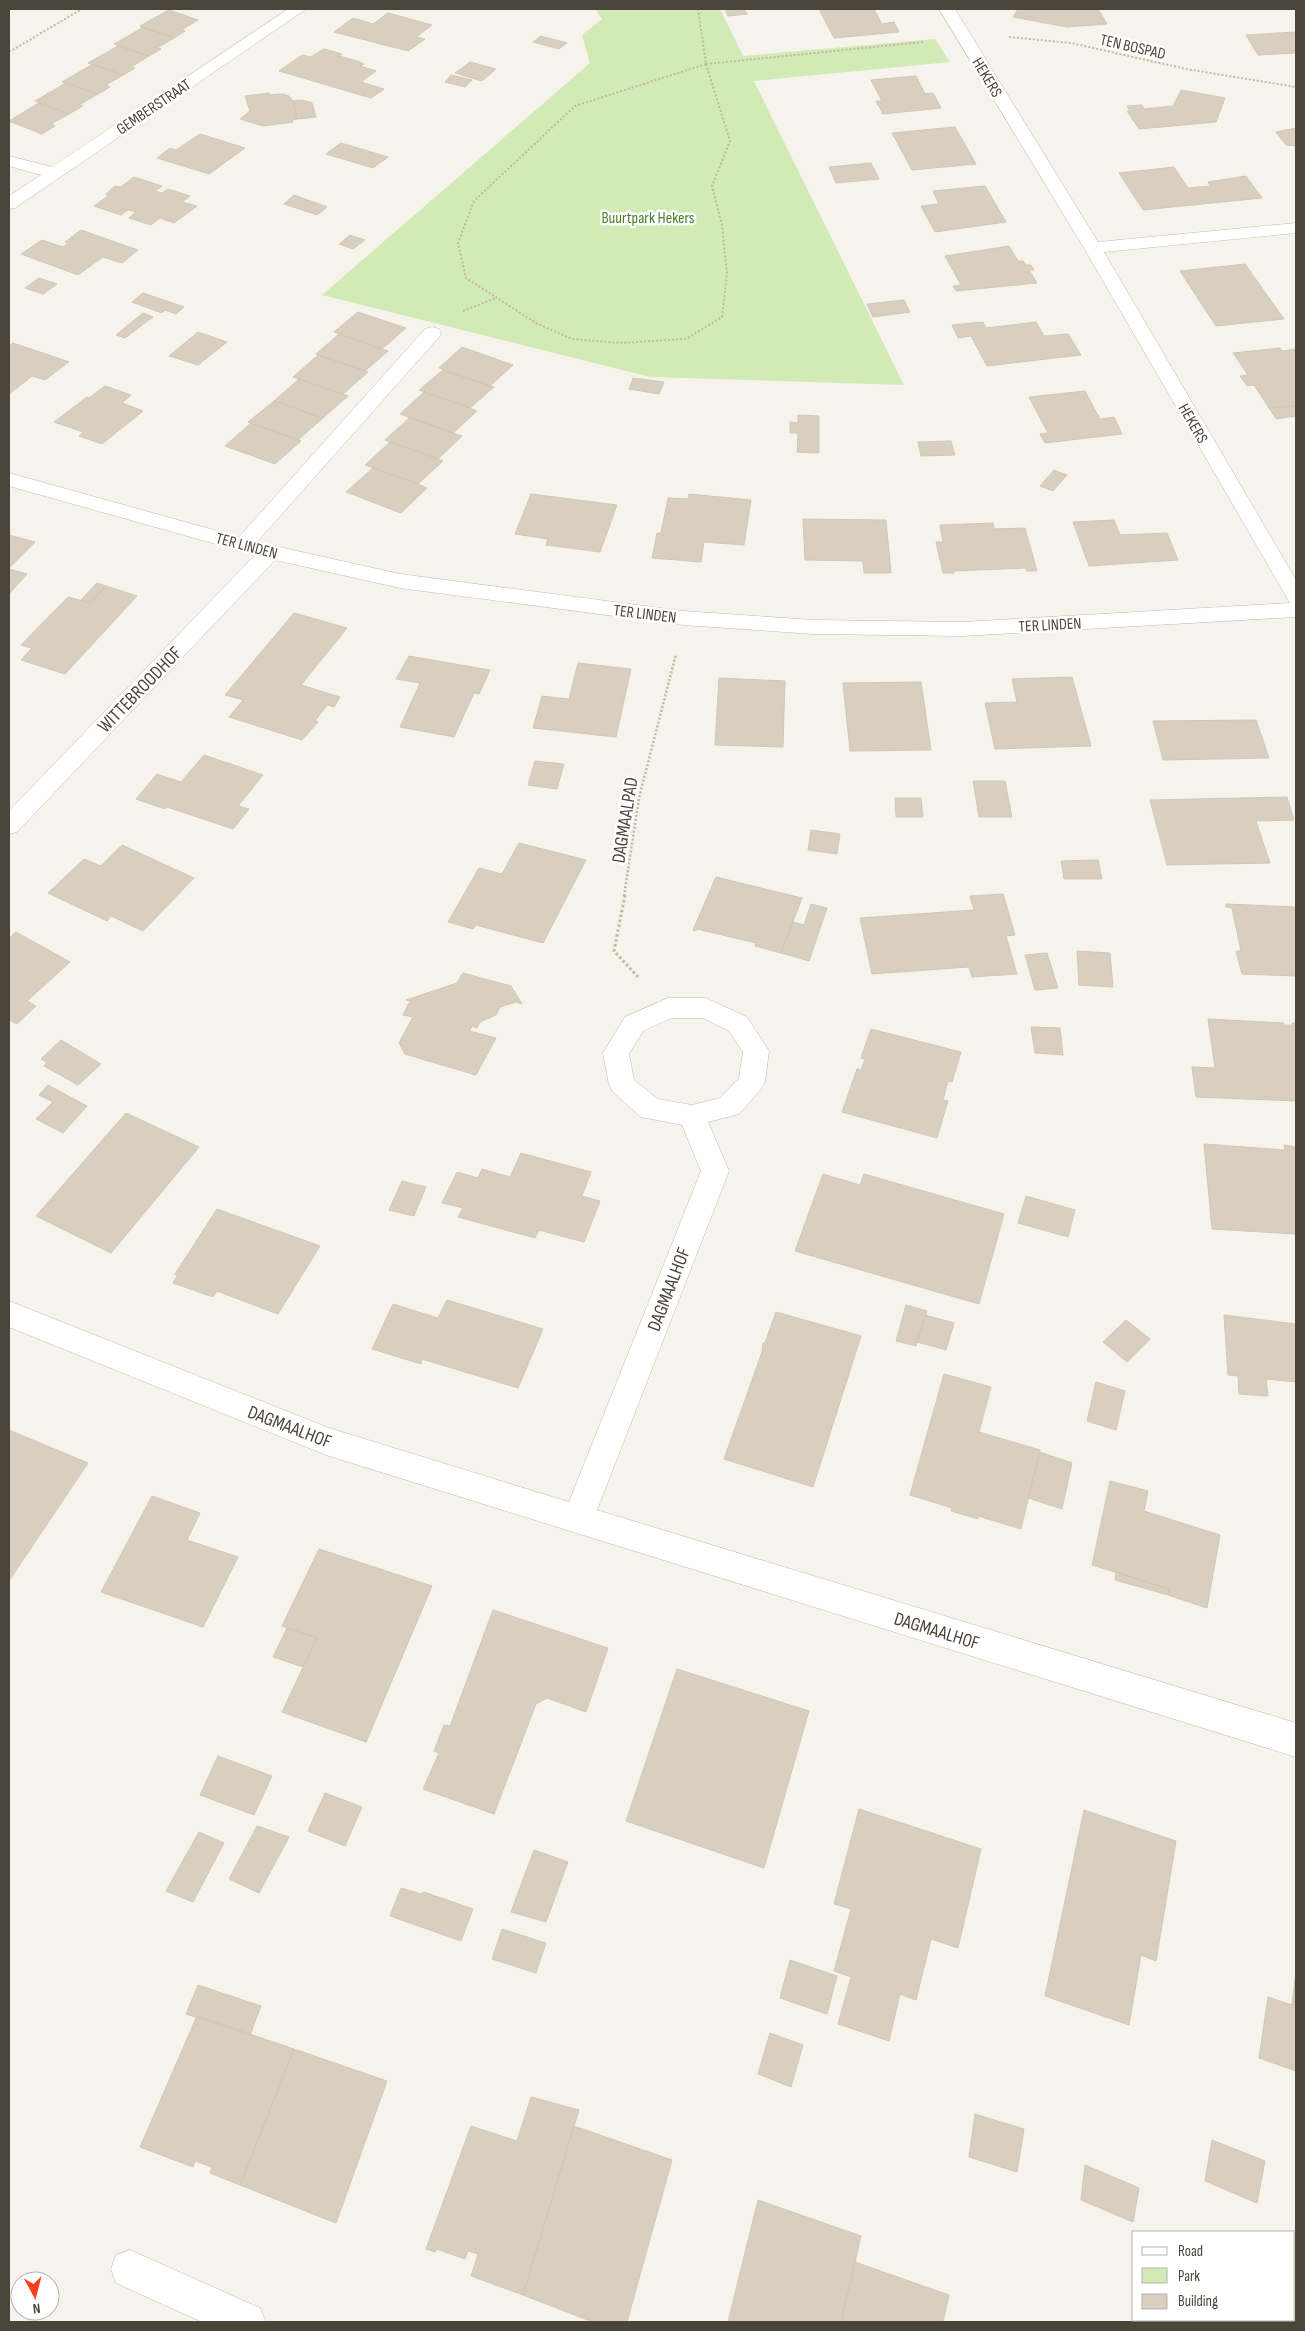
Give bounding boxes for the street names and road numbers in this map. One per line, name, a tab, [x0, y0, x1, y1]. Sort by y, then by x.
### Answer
street label: TEN BOSPAD	[1098, 31, 1167, 64]
street label: HEKERS	[968, 55, 1006, 101]
street label: GEMBERSTRAAT	[113, 75, 195, 139]
street label: HEKERS	[1174, 400, 1212, 447]
street label: TER LINDEN	[214, 529, 279, 564]
street label: TER LINDEN	[612, 601, 677, 628]
street label: TER LINDEN	[1018, 614, 1082, 637]
street label: WITTEBROODHOF	[93, 642, 187, 738]
street label: DAGMAALPAD	[607, 776, 644, 865]
street label: DAGMAALHOF	[643, 1244, 696, 1335]
street label: DAGMAALHOF	[244, 1401, 335, 1454]
street label: DAGMAALHOF	[891, 1608, 982, 1655]

